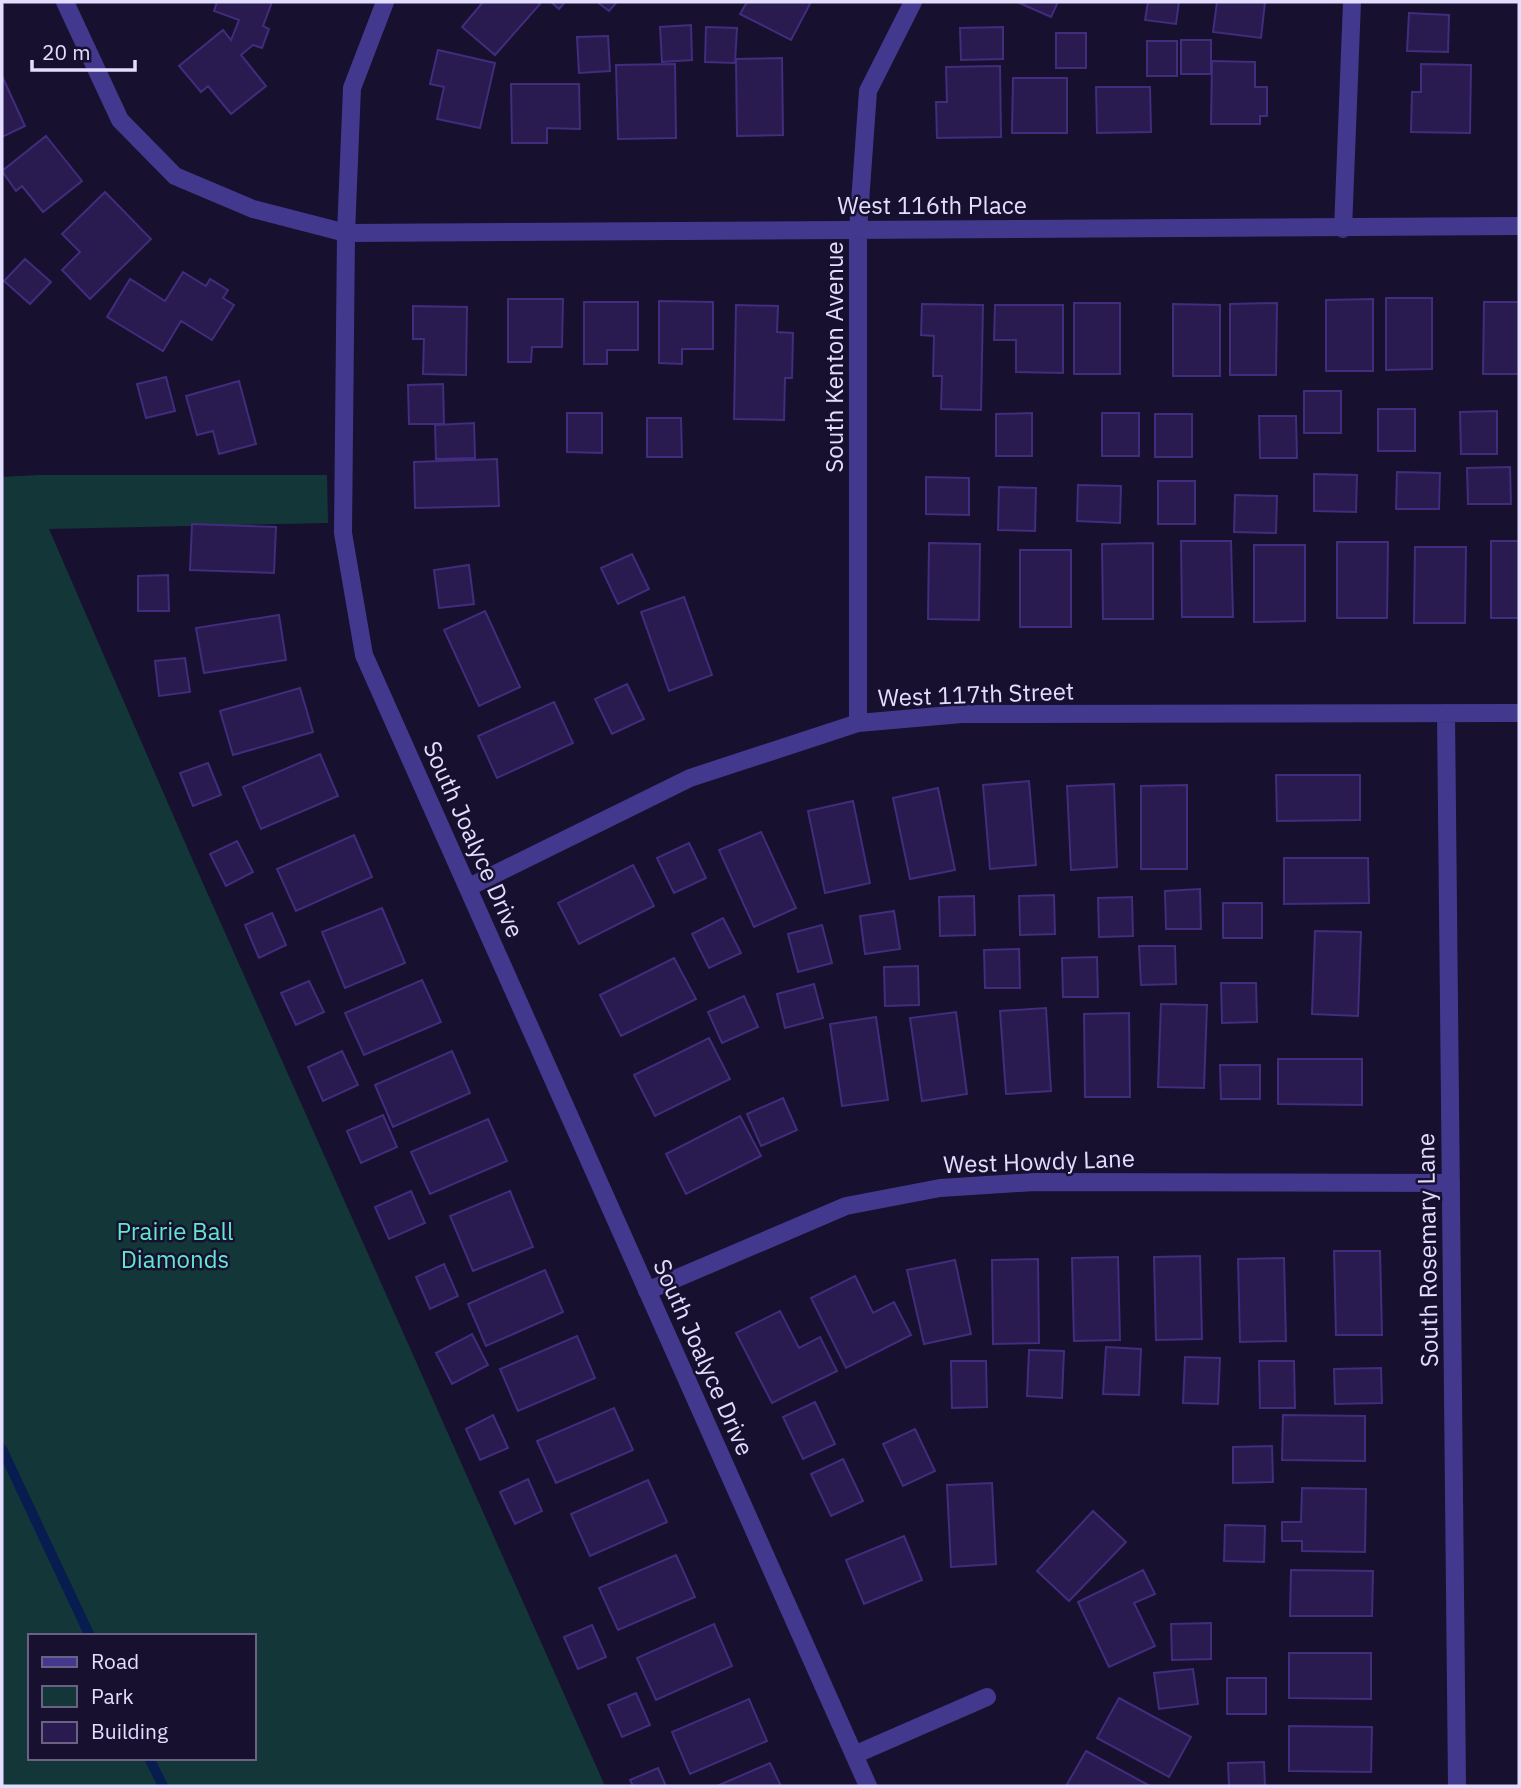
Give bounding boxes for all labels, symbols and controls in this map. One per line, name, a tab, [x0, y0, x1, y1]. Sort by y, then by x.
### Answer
scale bar	[32, 28, 135, 72]
text: 20 m	[42, 38, 91, 66]
street label: West 116th Place	[837, 189, 1027, 221]
street label: South Kenton Avenue	[818, 241, 850, 473]
street label: West 117th Street	[877, 675, 1075, 713]
street label: South Joalyce Drive	[416, 736, 532, 942]
street label: South Rosemary Lane	[1409, 1133, 1445, 1367]
street label: West Howdy Lane	[943, 1142, 1135, 1180]
park label: Prairie Ball Diamonds	[117, 1215, 233, 1275]
street label: South Joalyce Drive	[646, 1254, 762, 1460]
legend	[28, 1634, 256, 1760]
text: Road	[91, 1647, 139, 1675]
text: Park	[91, 1682, 134, 1710]
text: Building	[91, 1717, 168, 1745]

